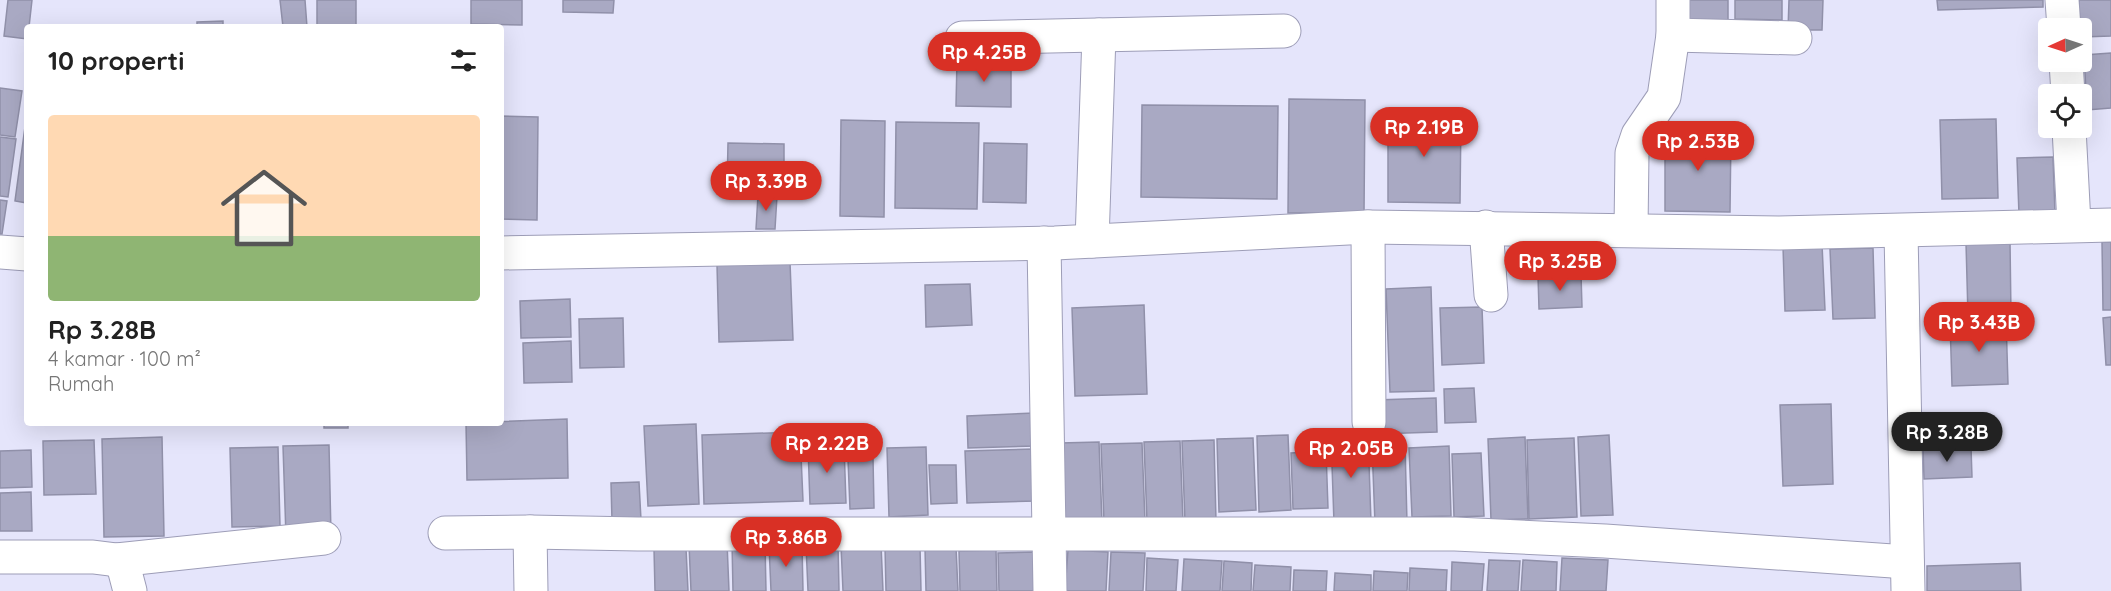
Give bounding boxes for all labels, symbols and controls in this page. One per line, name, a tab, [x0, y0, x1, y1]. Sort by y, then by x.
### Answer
north arrow	[2038, 18, 2092, 72]
map controls	[2038, 18, 2092, 138]
pin: Rp 4.25B	[922, 32, 1046, 83]
text: Rp 4.25B	[942, 39, 1026, 64]
text: 10 properti	[48, 44, 184, 77]
icon: filters	[447, 44, 480, 77]
button: locate	[2038, 84, 2092, 138]
pin: Rp 2.19B	[1362, 107, 1486, 158]
text: Rp 2.19B	[1384, 114, 1464, 139]
pin: Rp 2.53B	[1636, 121, 1760, 172]
text: Rp 2.53B	[1656, 128, 1740, 153]
icon: home	[210, 154, 318, 262]
pin: Rp 3.39B	[704, 161, 828, 212]
text: Rp 3.39B	[725, 168, 807, 193]
pin: Rp 3.25B	[1498, 241, 1622, 292]
text: Rp 3.25B	[1518, 248, 1602, 273]
pin: Rp 3.43B	[1917, 302, 2041, 353]
text: Rp 3.43B	[1938, 309, 2020, 334]
text: Rp 3.28B	[48, 313, 156, 346]
text: 4 kamar · 100 m²	[48, 346, 201, 371]
text: Rumah	[48, 371, 114, 396]
pin: Rp 3.28B	[1885, 412, 2009, 463]
text: Rp 3.28B	[1905, 419, 1989, 444]
pin: Rp 2.22B	[765, 423, 889, 474]
pin: Rp 2.05B	[1289, 428, 1413, 479]
text: Rp 2.22B	[785, 430, 869, 455]
text: Rp 2.05B	[1308, 435, 1394, 460]
pin: Rp 3.86B	[724, 517, 848, 568]
text: Rp 3.86B	[745, 524, 827, 549]

